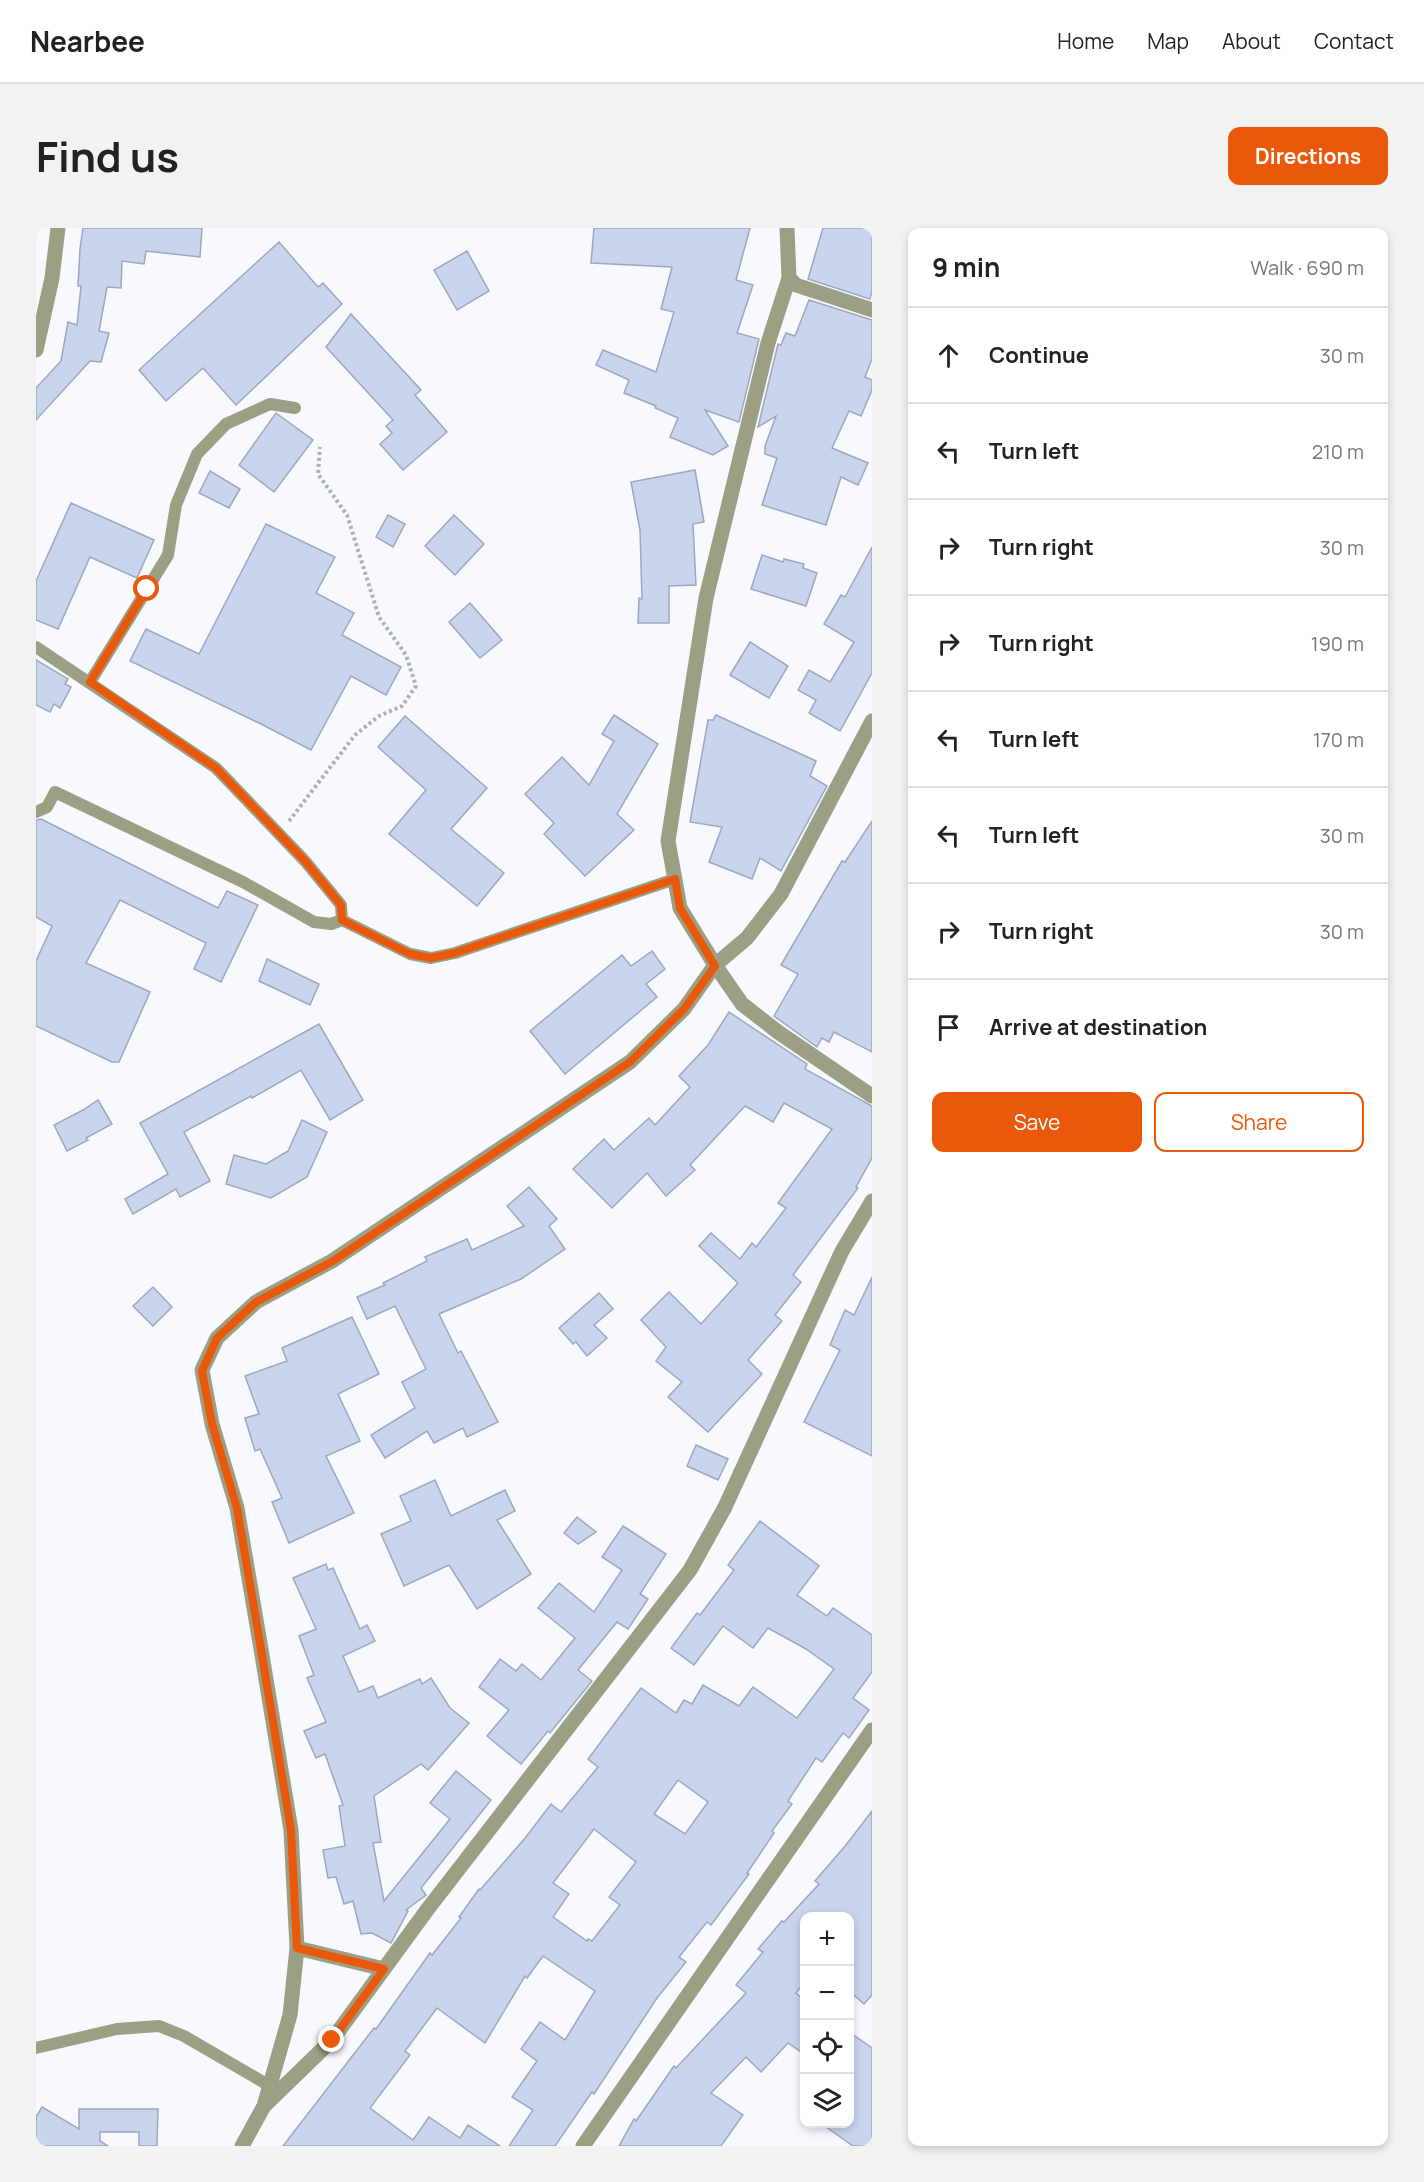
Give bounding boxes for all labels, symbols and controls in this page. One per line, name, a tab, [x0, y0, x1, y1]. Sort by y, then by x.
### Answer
text: Nearbee	[30, 22, 145, 60]
text: Home	[1057, 27, 1114, 55]
text: Map	[1147, 27, 1189, 55]
text: About	[1222, 27, 1281, 55]
text: Contact	[1314, 27, 1394, 55]
text: Find us	[36, 127, 179, 185]
button: Directions	[1228, 127, 1388, 185]
text: 9 min	[932, 249, 1000, 285]
text: Walk · 690 m	[1250, 254, 1364, 281]
icon: ahead	[932, 339, 965, 372]
text: Continue	[989, 340, 1089, 370]
text: 30 m	[1320, 342, 1364, 369]
icon: left	[932, 435, 965, 468]
text: Turn left	[989, 436, 1079, 466]
text: 210 m	[1312, 438, 1364, 465]
icon: right	[932, 531, 965, 564]
text: Turn right	[989, 532, 1094, 562]
text: 30 m	[1320, 534, 1364, 561]
route start	[133, 575, 159, 601]
icon: right	[932, 627, 965, 660]
text: Turn right	[989, 628, 1094, 658]
text: 190 m	[1311, 630, 1364, 657]
icon: left	[932, 723, 965, 756]
text: Turn left	[989, 724, 1079, 754]
text: 170 m	[1313, 726, 1364, 753]
icon: left	[932, 819, 965, 852]
text: Turn left	[989, 820, 1079, 850]
text: 30 m	[1320, 822, 1364, 849]
icon: right	[932, 915, 965, 948]
text: Turn right	[989, 916, 1094, 946]
text: 30 m	[1320, 918, 1364, 945]
icon: arrive	[932, 1011, 965, 1044]
text: Arrive at destination	[989, 1012, 1207, 1042]
button: Save	[932, 1092, 1142, 1152]
button: Share	[1154, 1092, 1364, 1152]
map controls	[800, 1912, 854, 2128]
button: +	[800, 1912, 854, 1966]
button: −	[800, 1966, 854, 2020]
button: locate	[800, 2020, 854, 2074]
route end	[318, 2026, 344, 2052]
button: layers	[800, 2074, 854, 2128]

